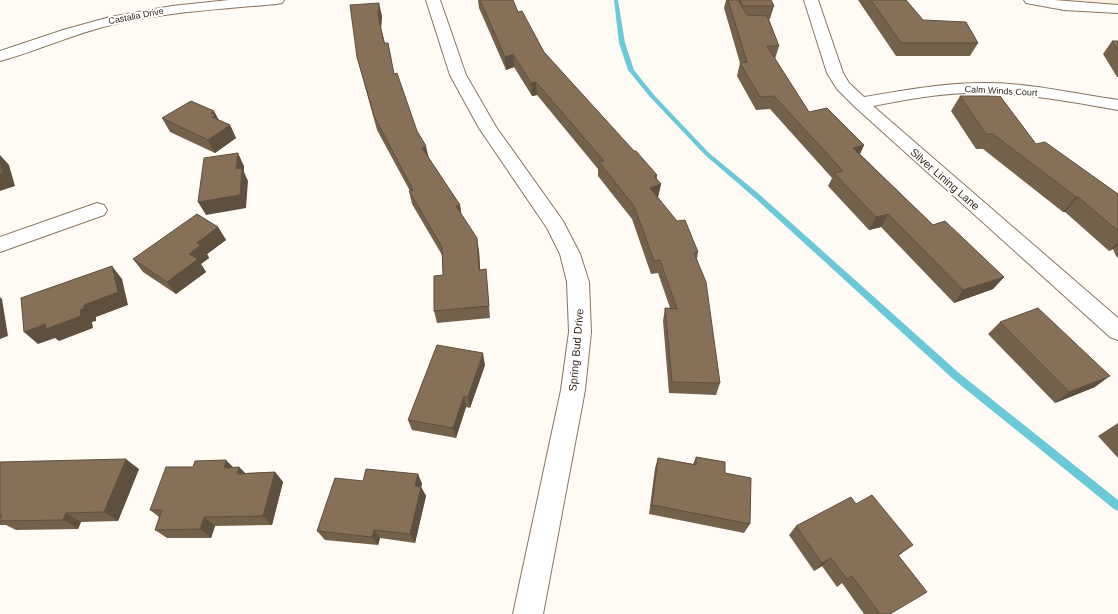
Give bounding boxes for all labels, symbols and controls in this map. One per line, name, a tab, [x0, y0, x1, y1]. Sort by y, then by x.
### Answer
street label: Castalia Drive	[108, 6, 164, 26]
street label: Calm Winds Court	[964, 84, 1038, 98]
street label: Silver Lining Lane	[908, 146, 982, 212]
street label: Spring Bud Drive	[566, 308, 586, 392]

